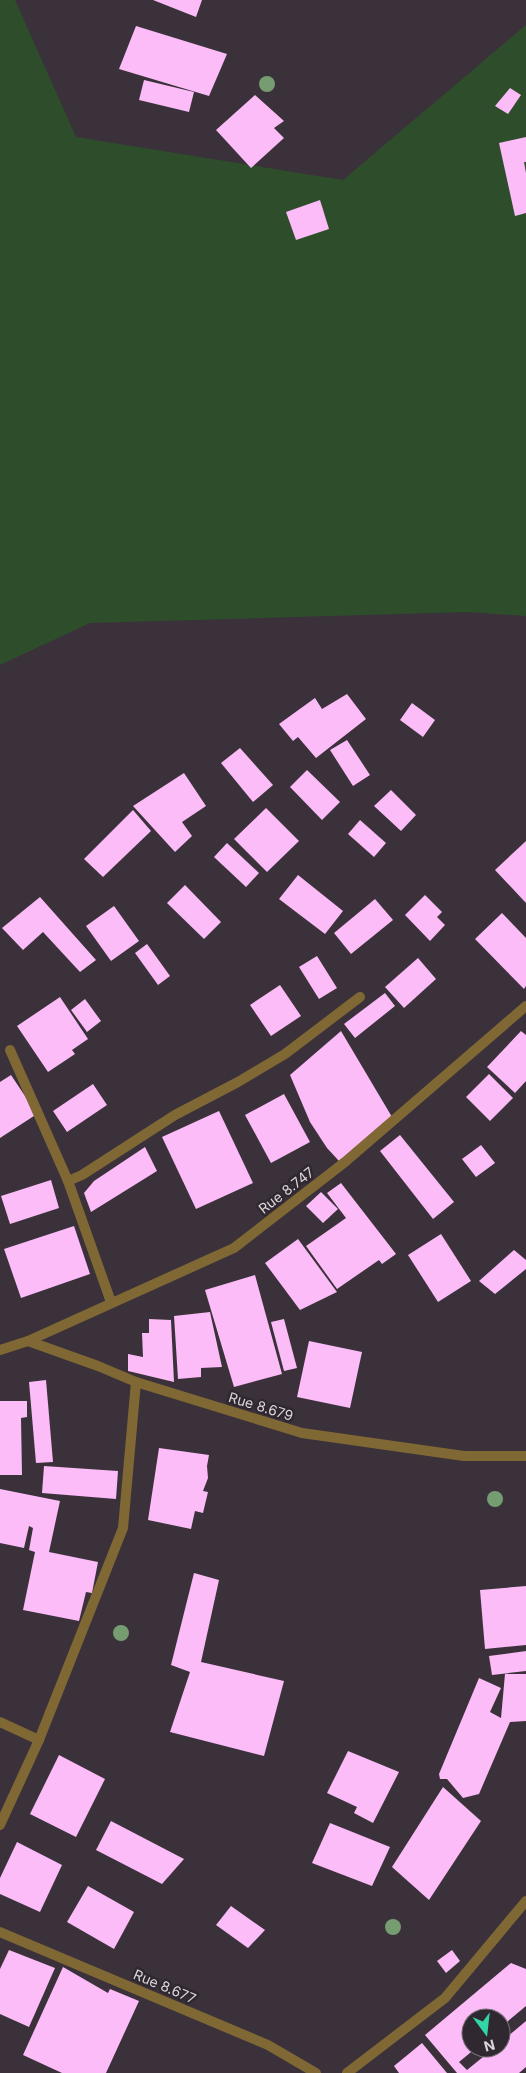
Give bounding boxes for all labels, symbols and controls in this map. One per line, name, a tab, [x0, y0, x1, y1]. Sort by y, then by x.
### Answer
street label: Rue 8.747	[255, 1163, 317, 1217]
street label: Rue 8.679	[227, 1388, 295, 1424]
street label: Rue 8.677	[131, 1965, 199, 2007]
north arrow	[461, 2008, 511, 2058]
text: N	[482, 2036, 497, 2056]

